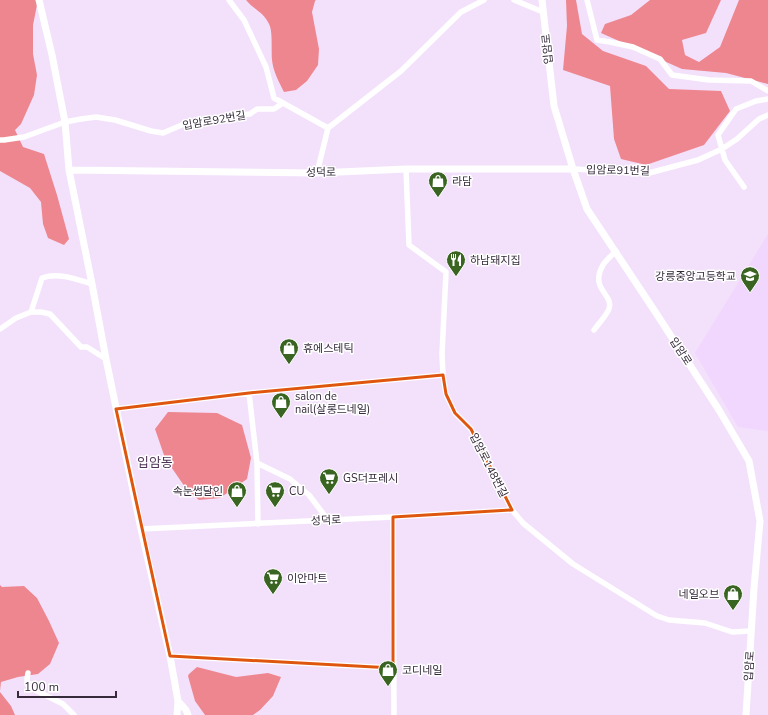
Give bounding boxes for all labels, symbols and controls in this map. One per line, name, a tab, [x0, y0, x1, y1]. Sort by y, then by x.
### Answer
street label: 입암로	[538, 33, 557, 65]
street label: 입암로92번길	[181, 108, 247, 133]
street label: 입암로91번길	[586, 162, 650, 179]
street label: 성덕로	[306, 165, 336, 180]
shop icon: 라담	[427, 170, 449, 198]
place label: 라담	[452, 174, 472, 189]
restaurant icon: 하남돼지집	[445, 249, 467, 277]
place label: 하남돼지집	[470, 253, 521, 268]
school or university icon: 강릉중앙고등학교	[739, 265, 761, 293]
place label: 강릉중앙고등학교	[655, 269, 736, 284]
street label: 입암로	[666, 334, 695, 368]
shop icon: 휴에스테틱	[278, 337, 300, 365]
place label: 휴에스테틱	[303, 341, 354, 356]
place label: salon de nail(살롱드네일)	[295, 389, 370, 417]
shop icon: salon de nail(살롱드네일)	[270, 391, 292, 419]
street label: 입암로148번길	[466, 430, 511, 500]
district label: 입암동	[137, 454, 173, 472]
supermarket icon: GS더프레시	[318, 467, 340, 495]
place label: GS더프레시	[343, 471, 398, 486]
shop icon: 속눈썹달인	[226, 480, 248, 508]
supermarket icon: CU	[264, 480, 286, 508]
place label: 속눈썹달인	[172, 484, 223, 499]
place label: CU	[289, 484, 304, 499]
street label: 성덕로	[310, 512, 342, 529]
supermarket icon: 이안마트	[262, 567, 284, 595]
place label: 이안마트	[287, 571, 327, 586]
shop icon: 네일오브	[722, 583, 744, 611]
place label: 네일오브	[679, 587, 719, 602]
street label: 입암로	[741, 650, 758, 682]
shop icon: 코디네일	[377, 659, 399, 687]
place label: 코디네일	[402, 663, 442, 678]
scale bar	[18, 673, 116, 699]
text: 100 m	[24, 679, 59, 695]

